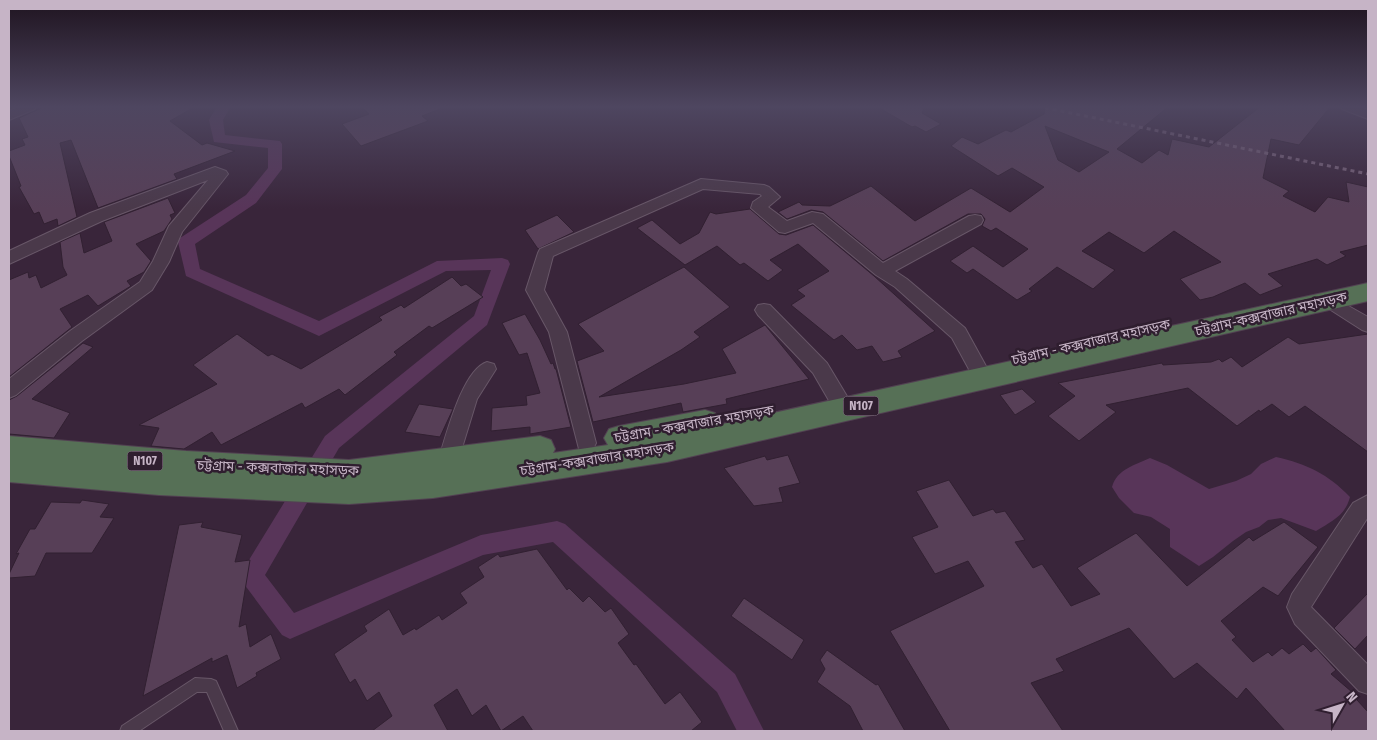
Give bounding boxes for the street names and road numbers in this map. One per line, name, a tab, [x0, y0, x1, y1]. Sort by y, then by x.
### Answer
street label: চট্টগ্রাম-কক্সবাজার মহাসড়ক	[1192, 288, 1349, 340]
street label: চট্টগ্রাম - কক্সবাজার মহাসড়ক	[1009, 315, 1173, 369]
road number: N107	[844, 396, 878, 416]
street label: চট্টগ্রাম - কক্সবাজার মহাসড়ক	[612, 401, 776, 447]
street label: চট্টগ্রাম-কক্সবাজার মহাসড়ক	[518, 438, 676, 480]
road number: N107	[128, 452, 162, 471]
street label: চট্টগ্রাম - কক্সবাজার মহাসড়ক	[196, 457, 360, 479]

